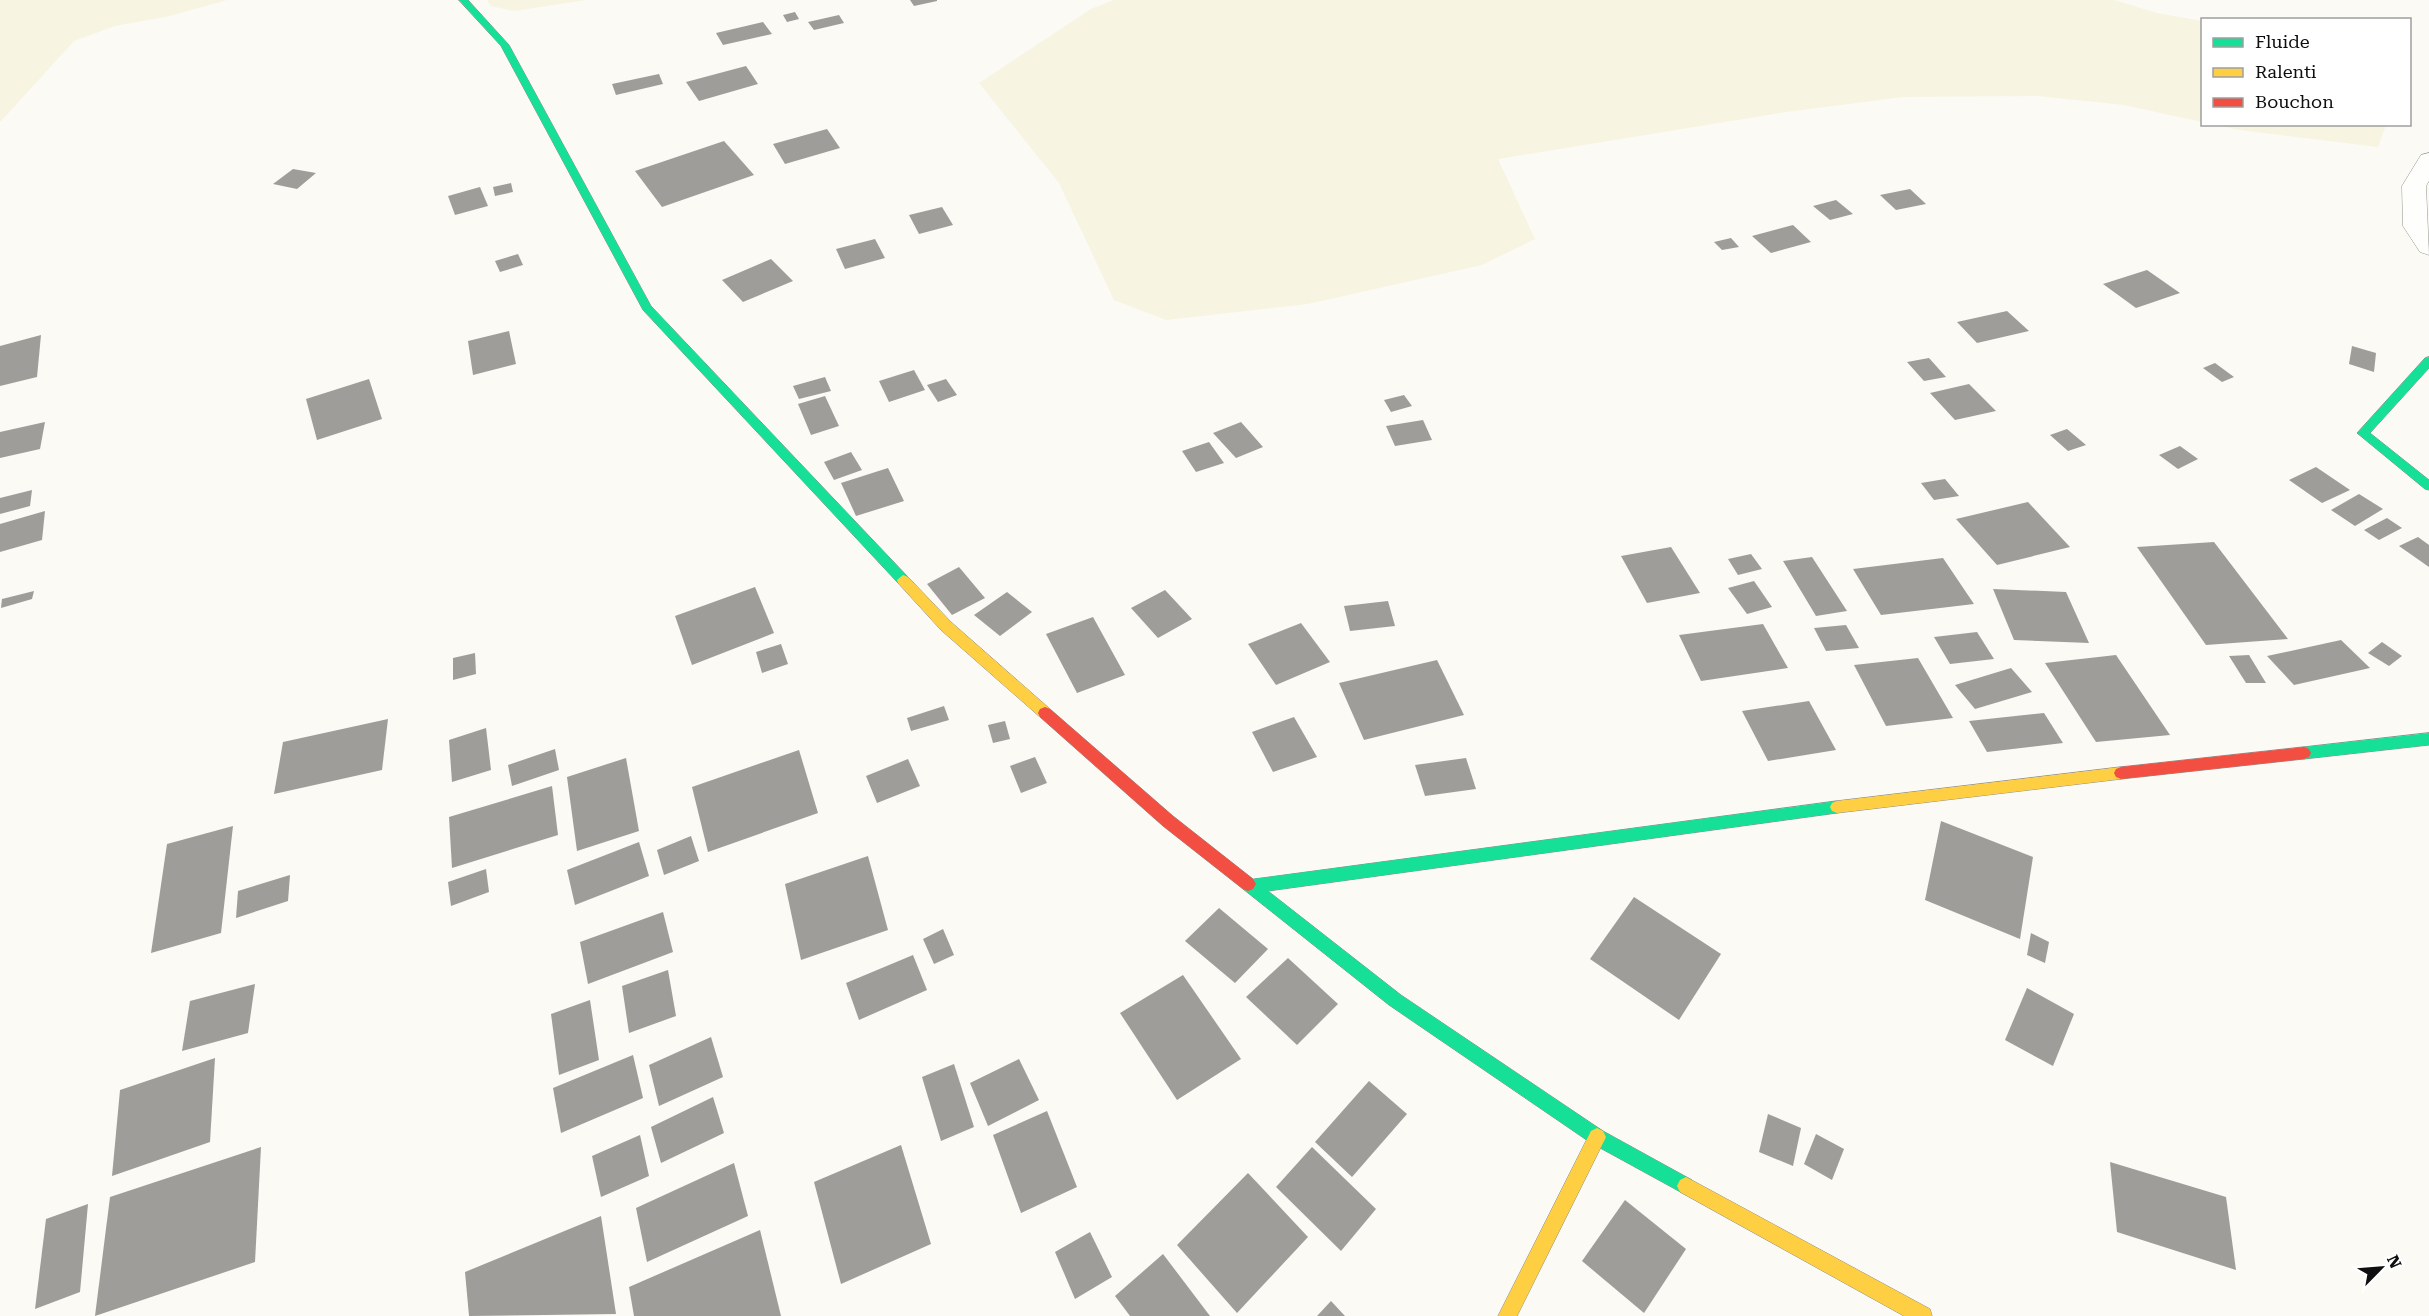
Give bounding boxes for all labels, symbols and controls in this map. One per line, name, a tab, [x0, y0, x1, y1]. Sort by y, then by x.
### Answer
legend	[2201, 18, 2411, 126]
text: Fluide	[2255, 31, 2310, 52]
text: Ralenti	[2255, 61, 2317, 82]
text: Bouchon	[2255, 91, 2334, 112]
north arrow	[2351, 1238, 2411, 1298]
text: N	[2383, 1252, 2405, 1271]

